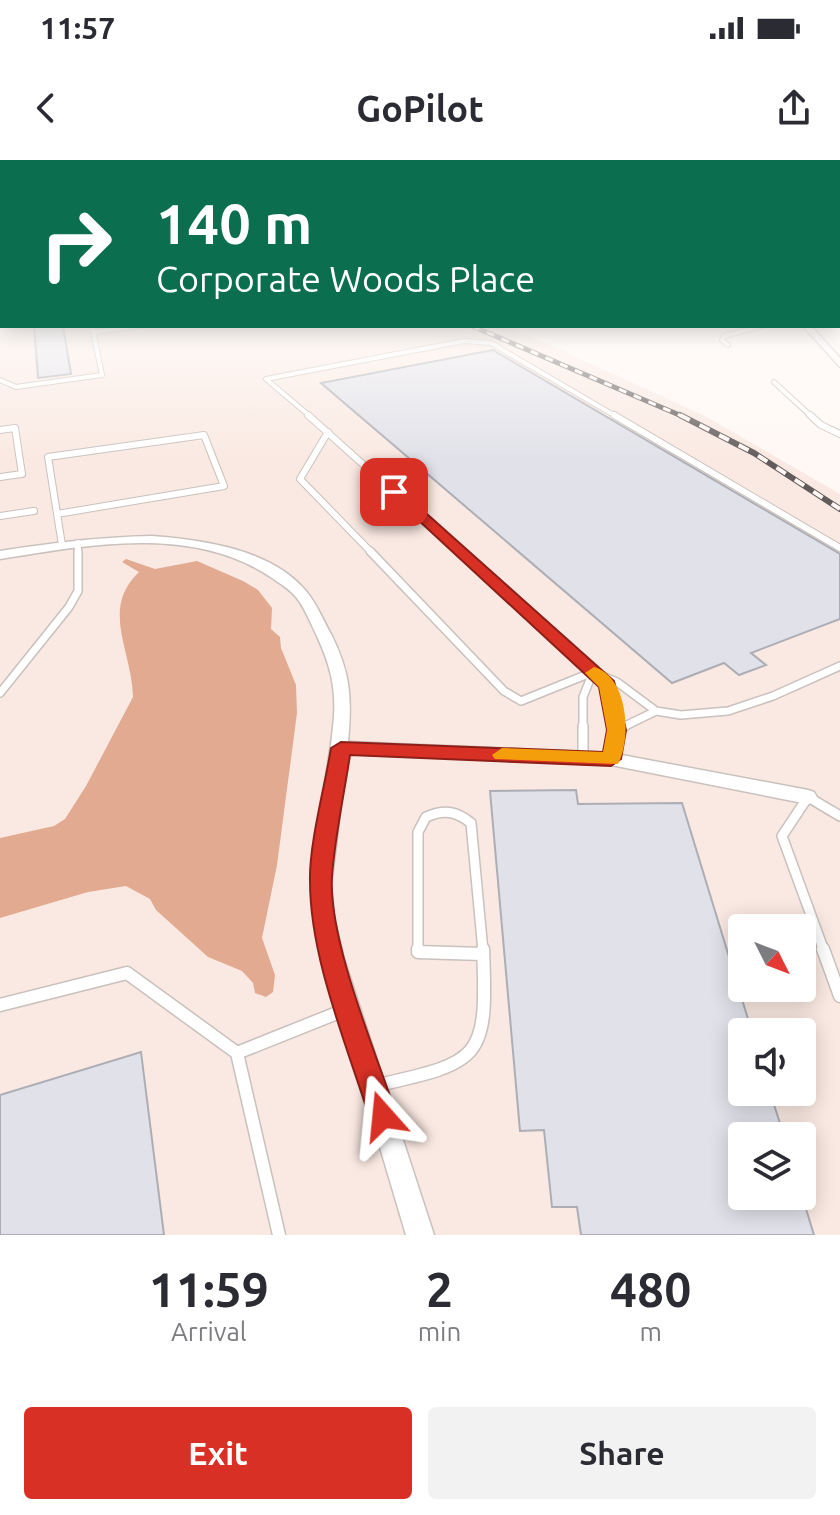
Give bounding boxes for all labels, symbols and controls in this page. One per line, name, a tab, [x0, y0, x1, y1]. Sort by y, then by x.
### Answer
text: 11:57	[40, 11, 115, 45]
icon: back	[24, 86, 68, 130]
icon: share	[772, 86, 816, 130]
text: GoPilot	[356, 88, 484, 129]
icon: right	[24, 192, 128, 296]
text: 140 m	[156, 192, 312, 255]
text: Corporate Woods Place	[156, 258, 535, 299]
pin	[360, 458, 428, 526]
icon: arrive	[372, 470, 416, 514]
north arrow	[728, 914, 816, 1002]
map controls	[728, 914, 816, 1210]
button: sound	[728, 1018, 816, 1106]
position arrow	[341, 1074, 425, 1158]
button: layers	[728, 1122, 816, 1210]
text: 11:59	[149, 1262, 269, 1316]
text: 2	[426, 1262, 453, 1316]
text: 480	[610, 1262, 691, 1316]
text: Arrival	[171, 1317, 247, 1346]
text: min	[418, 1317, 461, 1346]
text: m	[639, 1317, 662, 1346]
button: Exit	[24, 1407, 412, 1499]
button: Share	[428, 1407, 816, 1499]

